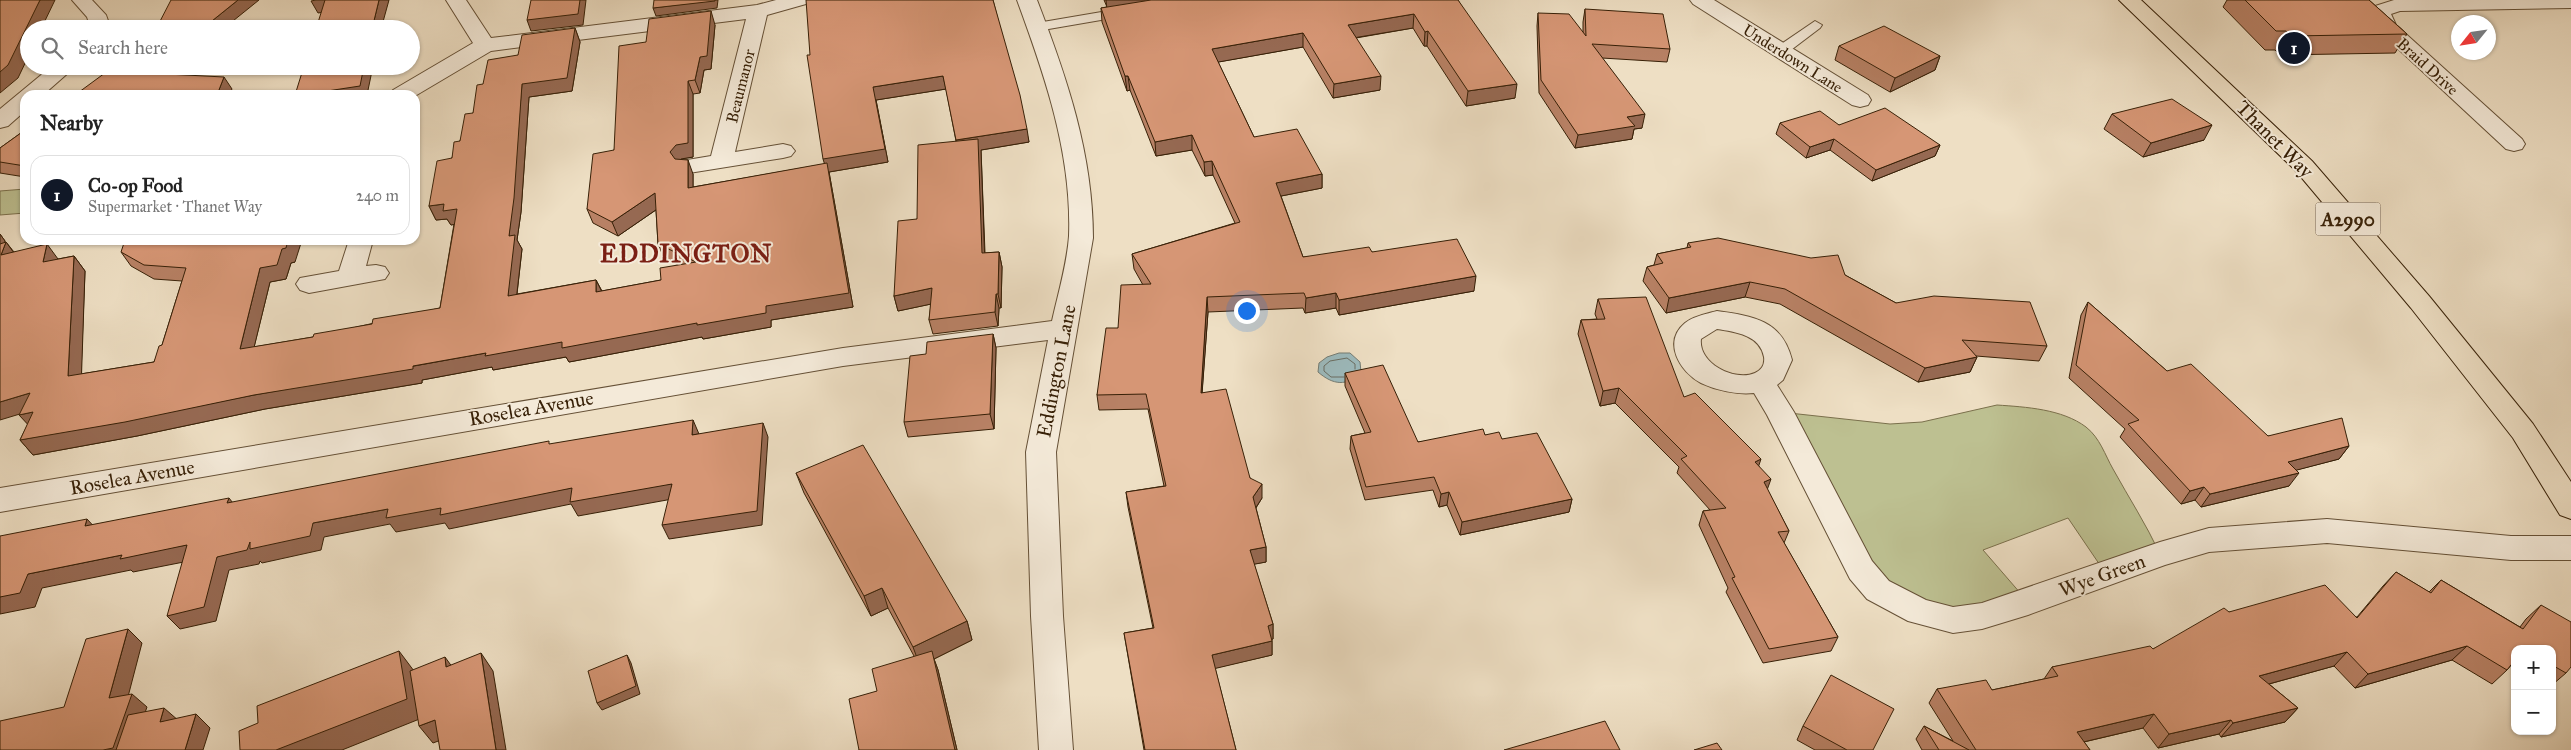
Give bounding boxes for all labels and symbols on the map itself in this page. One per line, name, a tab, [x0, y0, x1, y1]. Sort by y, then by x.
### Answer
north arrow	[2451, 15, 2496, 60]
street label: Underdown Lane	[1739, 20, 1846, 97]
pin: 1	[2278, 29, 2310, 67]
street label: Braid Drive	[2393, 34, 2463, 99]
street label: Beaumanor	[722, 47, 759, 125]
street label: Thanet Way	[2231, 95, 2319, 183]
road number: A2990	[2316, 202, 2380, 235]
district label: EDDINGTON	[600, 238, 772, 269]
your location	[1234, 298, 1260, 324]
street label: Eddington Lane	[1031, 303, 1082, 440]
street label: Roselea Avenue	[467, 385, 595, 431]
street label: Roselea Avenue	[68, 454, 196, 500]
street label: Wye Green	[2056, 548, 2149, 602]

